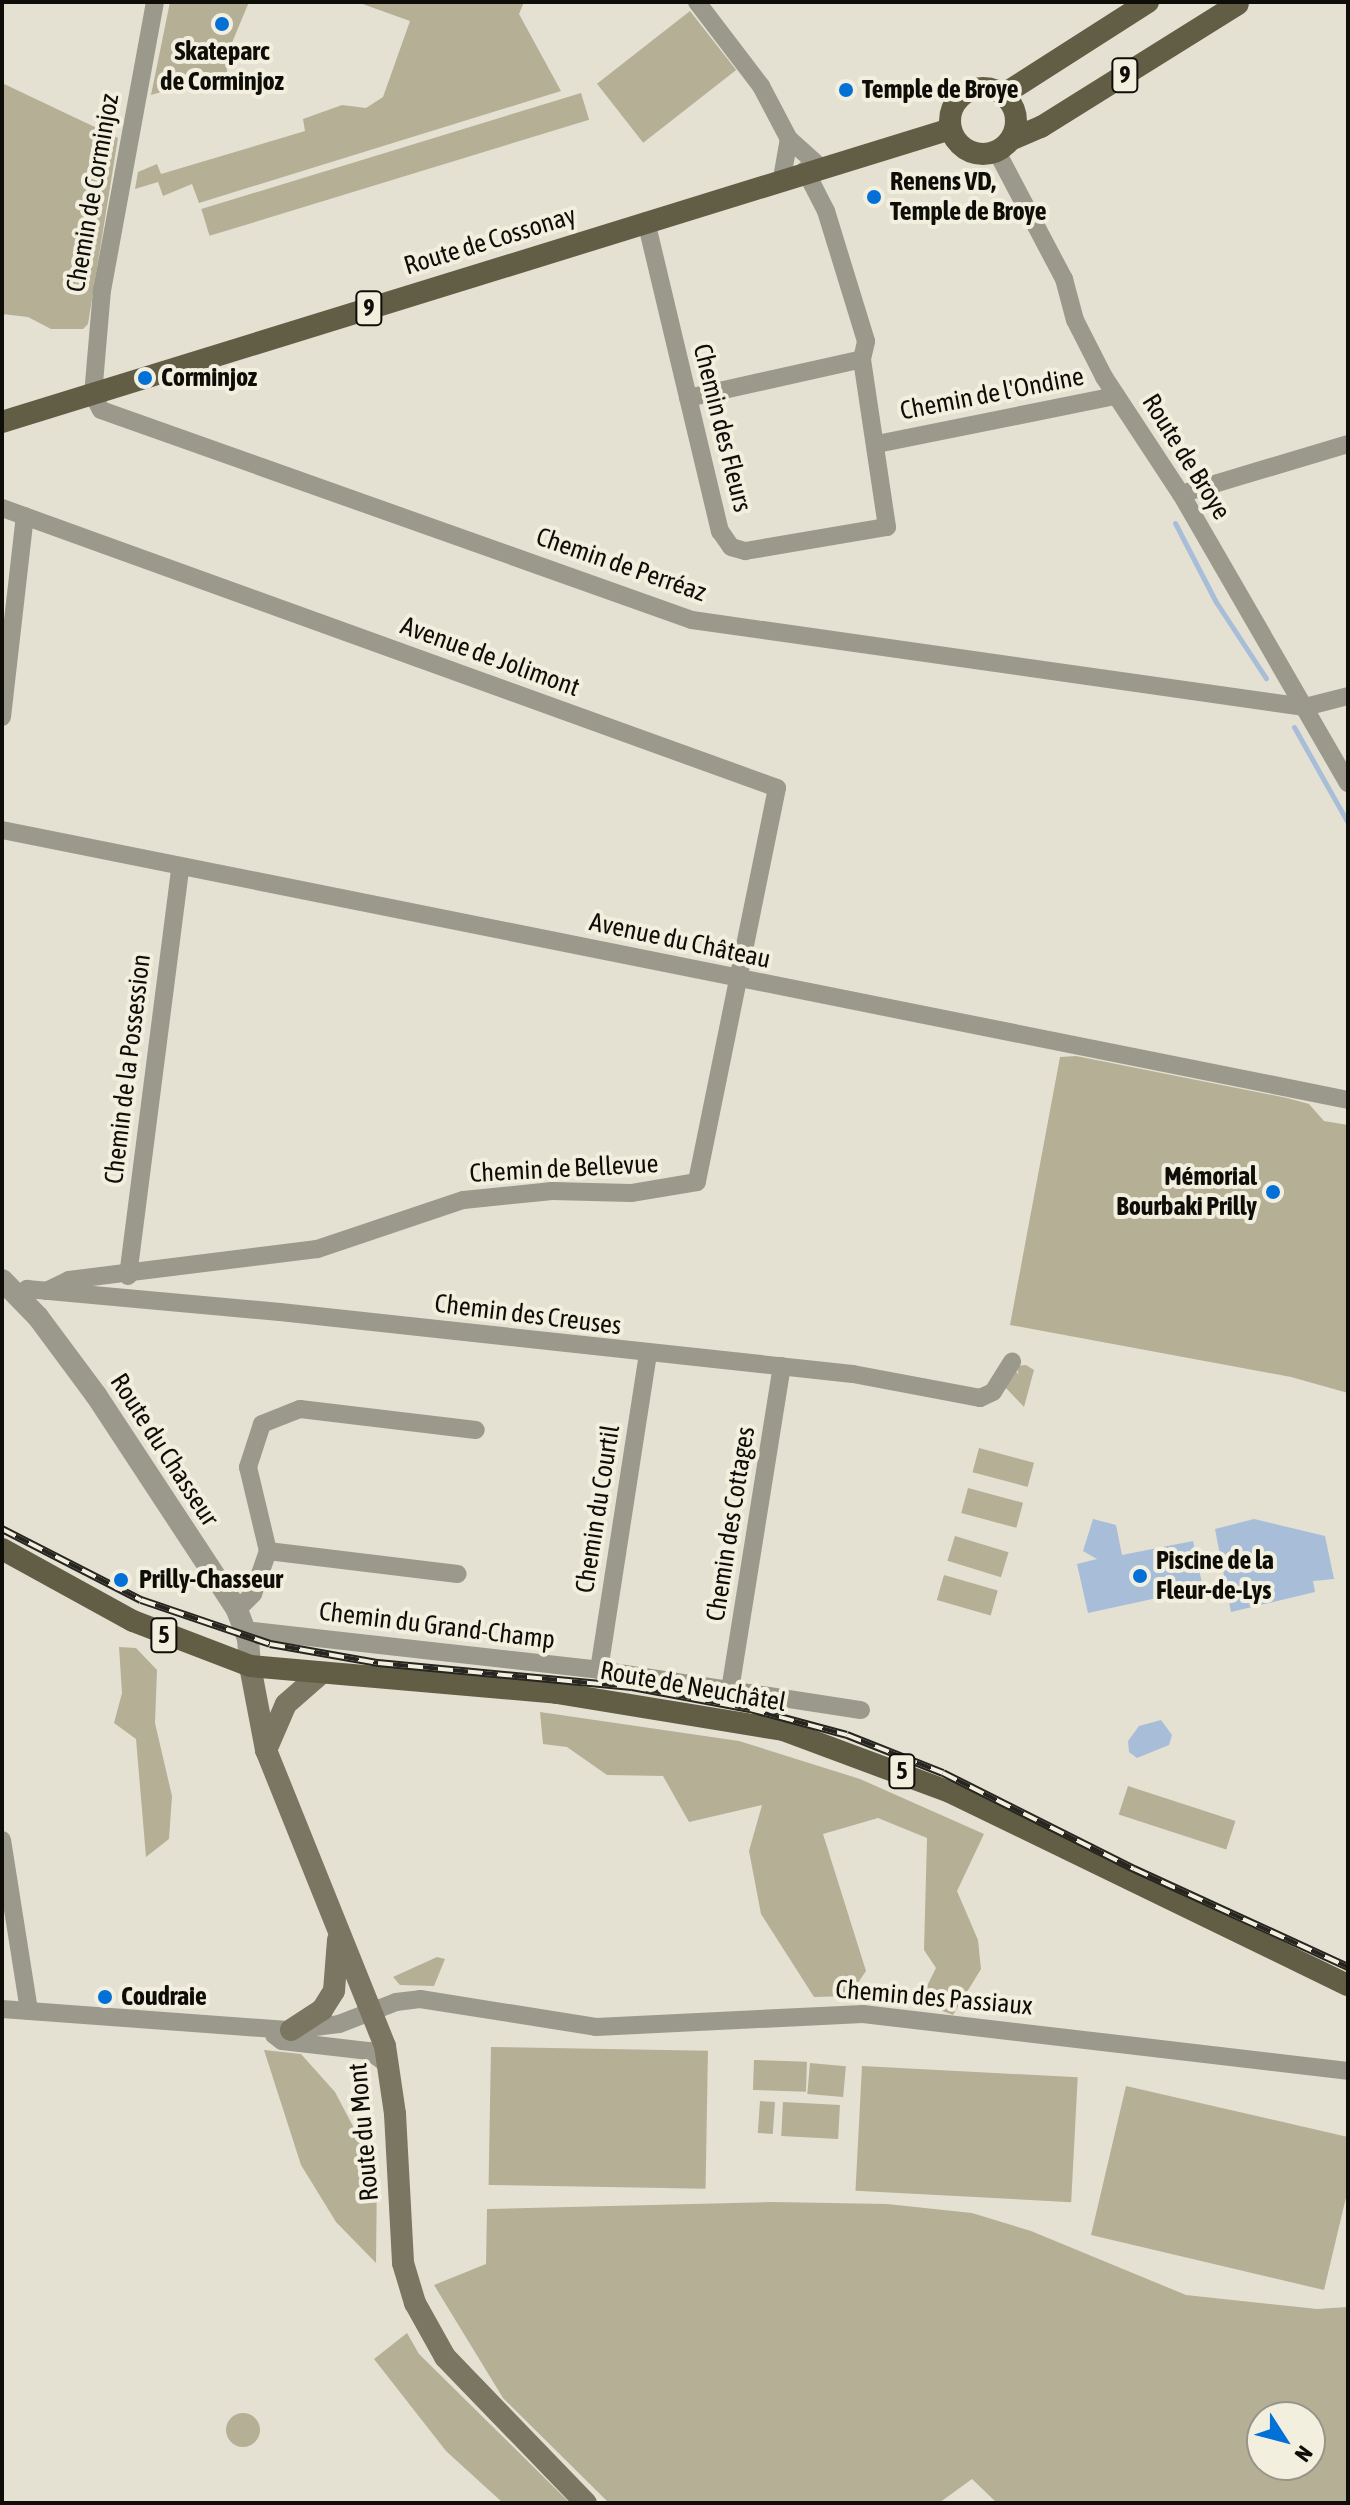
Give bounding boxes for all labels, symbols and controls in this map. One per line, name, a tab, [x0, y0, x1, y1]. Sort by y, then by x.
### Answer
marker: Skateparc de Corminjoz	[213, 15, 231, 33]
place label: Skateparc de Corminjoz	[160, 36, 284, 98]
road number: 9	[1111, 55, 1139, 95]
place label: Temple de Broye	[862, 74, 1019, 106]
marker: Temple de Broye	[837, 81, 855, 99]
street label: Chemin de Corminjoz	[60, 91, 126, 295]
place label: Renens VD, Temple de Broye	[890, 166, 1047, 228]
marker: Renens VD, Temple de Broye	[865, 188, 883, 206]
street label: Route de Cossonay	[400, 200, 580, 282]
road number: 9	[355, 288, 383, 328]
street label: Chemin des Fleurs	[686, 341, 758, 515]
street label: Chemin de l'Ondine	[898, 361, 1086, 427]
place label: Corminjoz	[161, 362, 257, 394]
marker: Corminjoz	[136, 369, 154, 387]
street label: Route de Broye	[1135, 388, 1237, 526]
street label: Chemin de Perréaz	[532, 521, 710, 609]
street label: Avenue de Jolimont	[396, 610, 584, 704]
street label: Avenue du Château	[587, 907, 773, 975]
street label: Chemin de la Possession	[98, 952, 158, 1186]
street label: Chemin de Bellevue	[469, 1148, 659, 1190]
place label: Mémorial Bourbaki Prilly	[1116, 1161, 1257, 1222]
marker: Mémorial Bourbaki Prilly	[1264, 1183, 1282, 1201]
street label: Chemin des Creuses	[433, 1288, 623, 1342]
street label: Route du Chasseur	[103, 1368, 225, 1532]
street label: Chemin du Courtil	[569, 1423, 627, 1595]
street label: Chemin des Cottages	[700, 1425, 762, 1623]
place label: Piscine de la Fleur-de-Lys	[1156, 1545, 1274, 1606]
place label: Prilly-Chasseur	[139, 1564, 283, 1596]
marker: Piscine de la Fleur-de-Lys	[1131, 1567, 1149, 1585]
marker: Prilly-Chasseur	[110, 1569, 132, 1591]
street label: Chemin du Grand-Champ	[317, 1596, 557, 1656]
road number: 5	[150, 1615, 178, 1655]
street label: Route de Neuchâtel	[598, 1655, 788, 1719]
road number: 5	[888, 1751, 916, 1791]
street label: Chemin des Passiaux	[834, 1974, 1034, 2022]
place label: Coudraie	[121, 1981, 207, 2013]
marker: Coudraie	[96, 1988, 114, 2006]
street label: Route du Mont	[342, 2062, 386, 2202]
north arrow	[1246, 2401, 1326, 2481]
text: N	[1289, 2441, 1318, 2467]

